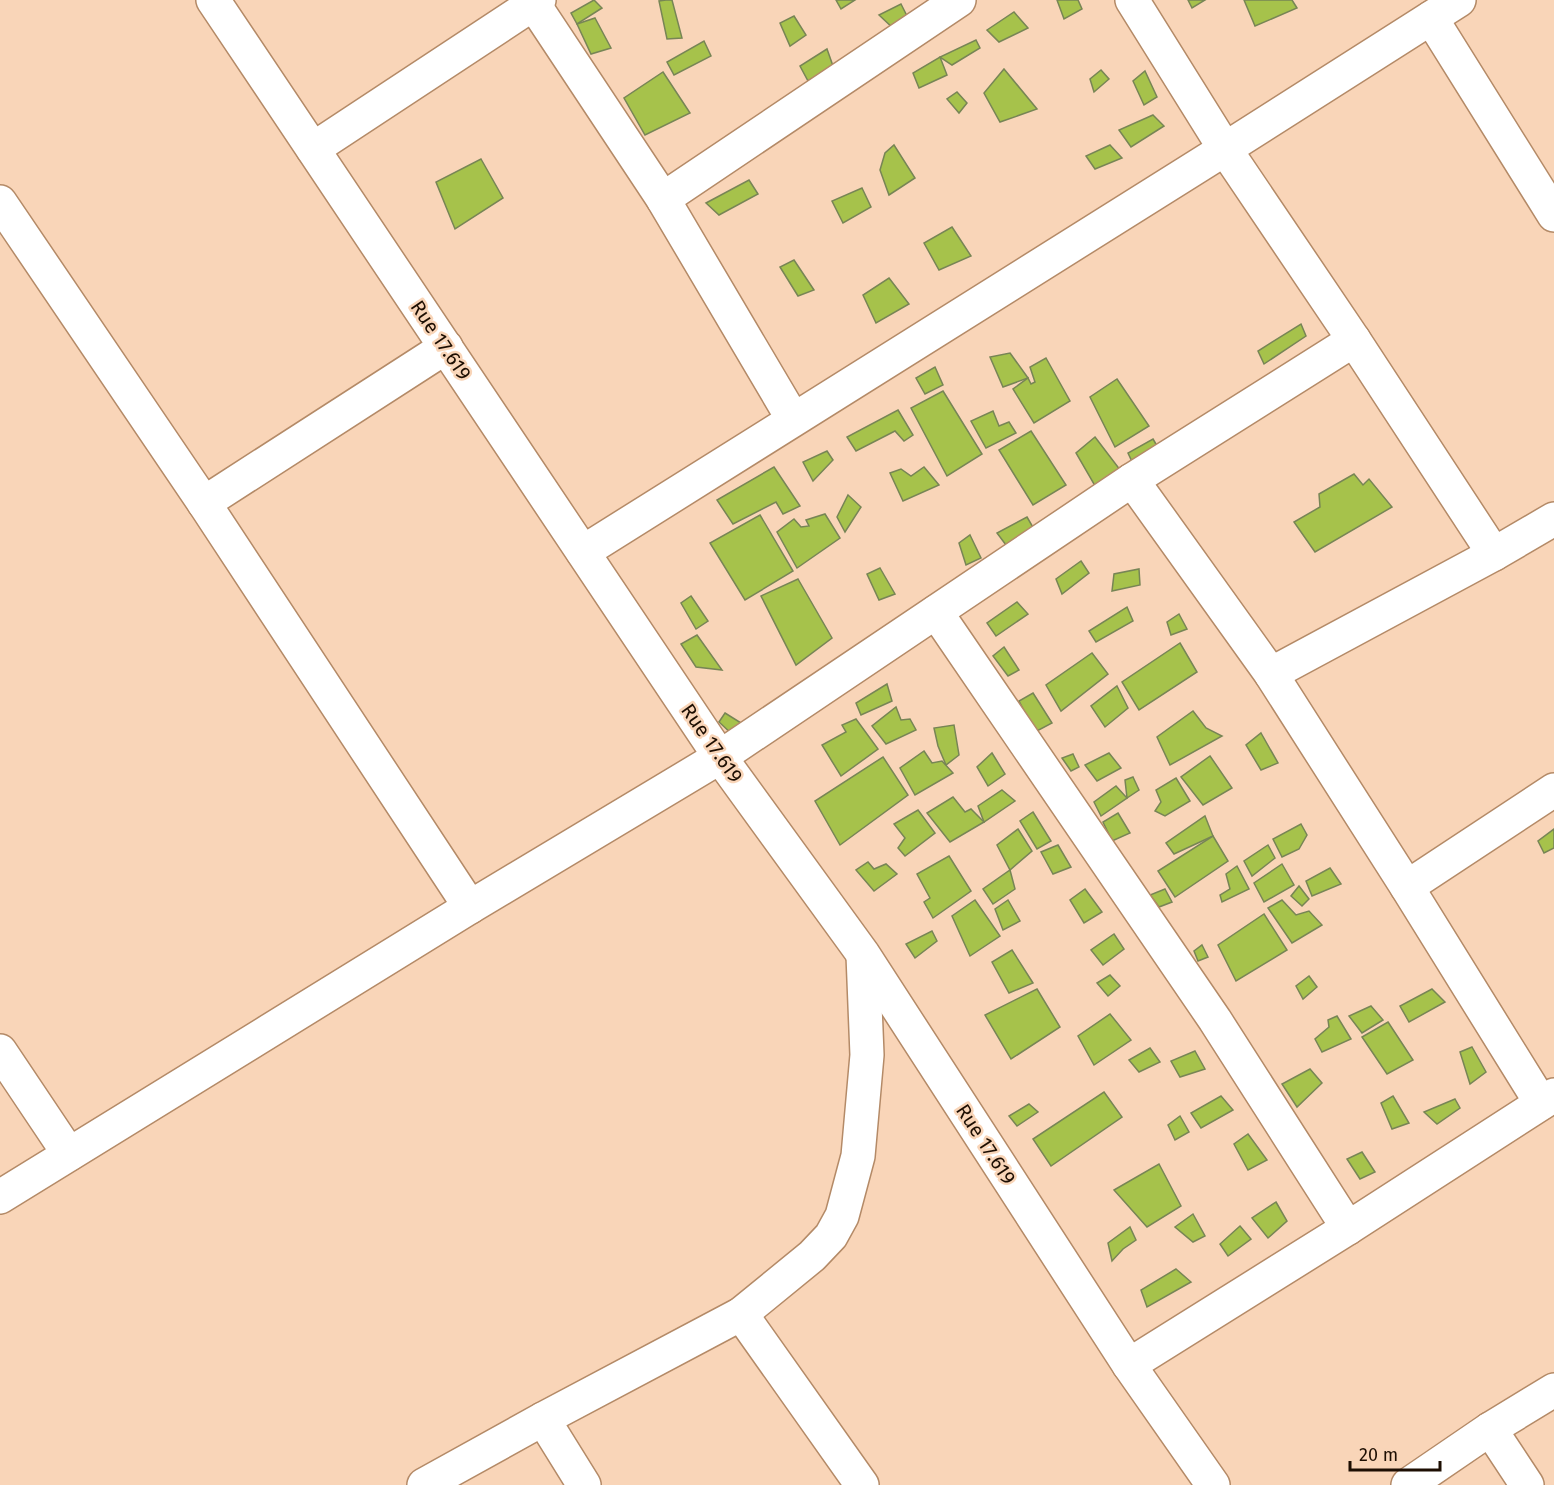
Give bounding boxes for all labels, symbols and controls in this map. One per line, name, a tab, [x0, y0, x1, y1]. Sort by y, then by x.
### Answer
street label: Rue 17.619	[406, 296, 476, 384]
street label: Rue 17.619	[676, 699, 748, 787]
street label: Rue 17.619	[951, 1099, 1021, 1189]
scale bar	[1350, 1434, 1440, 1472]
text: 20 m	[1359, 1444, 1398, 1466]

